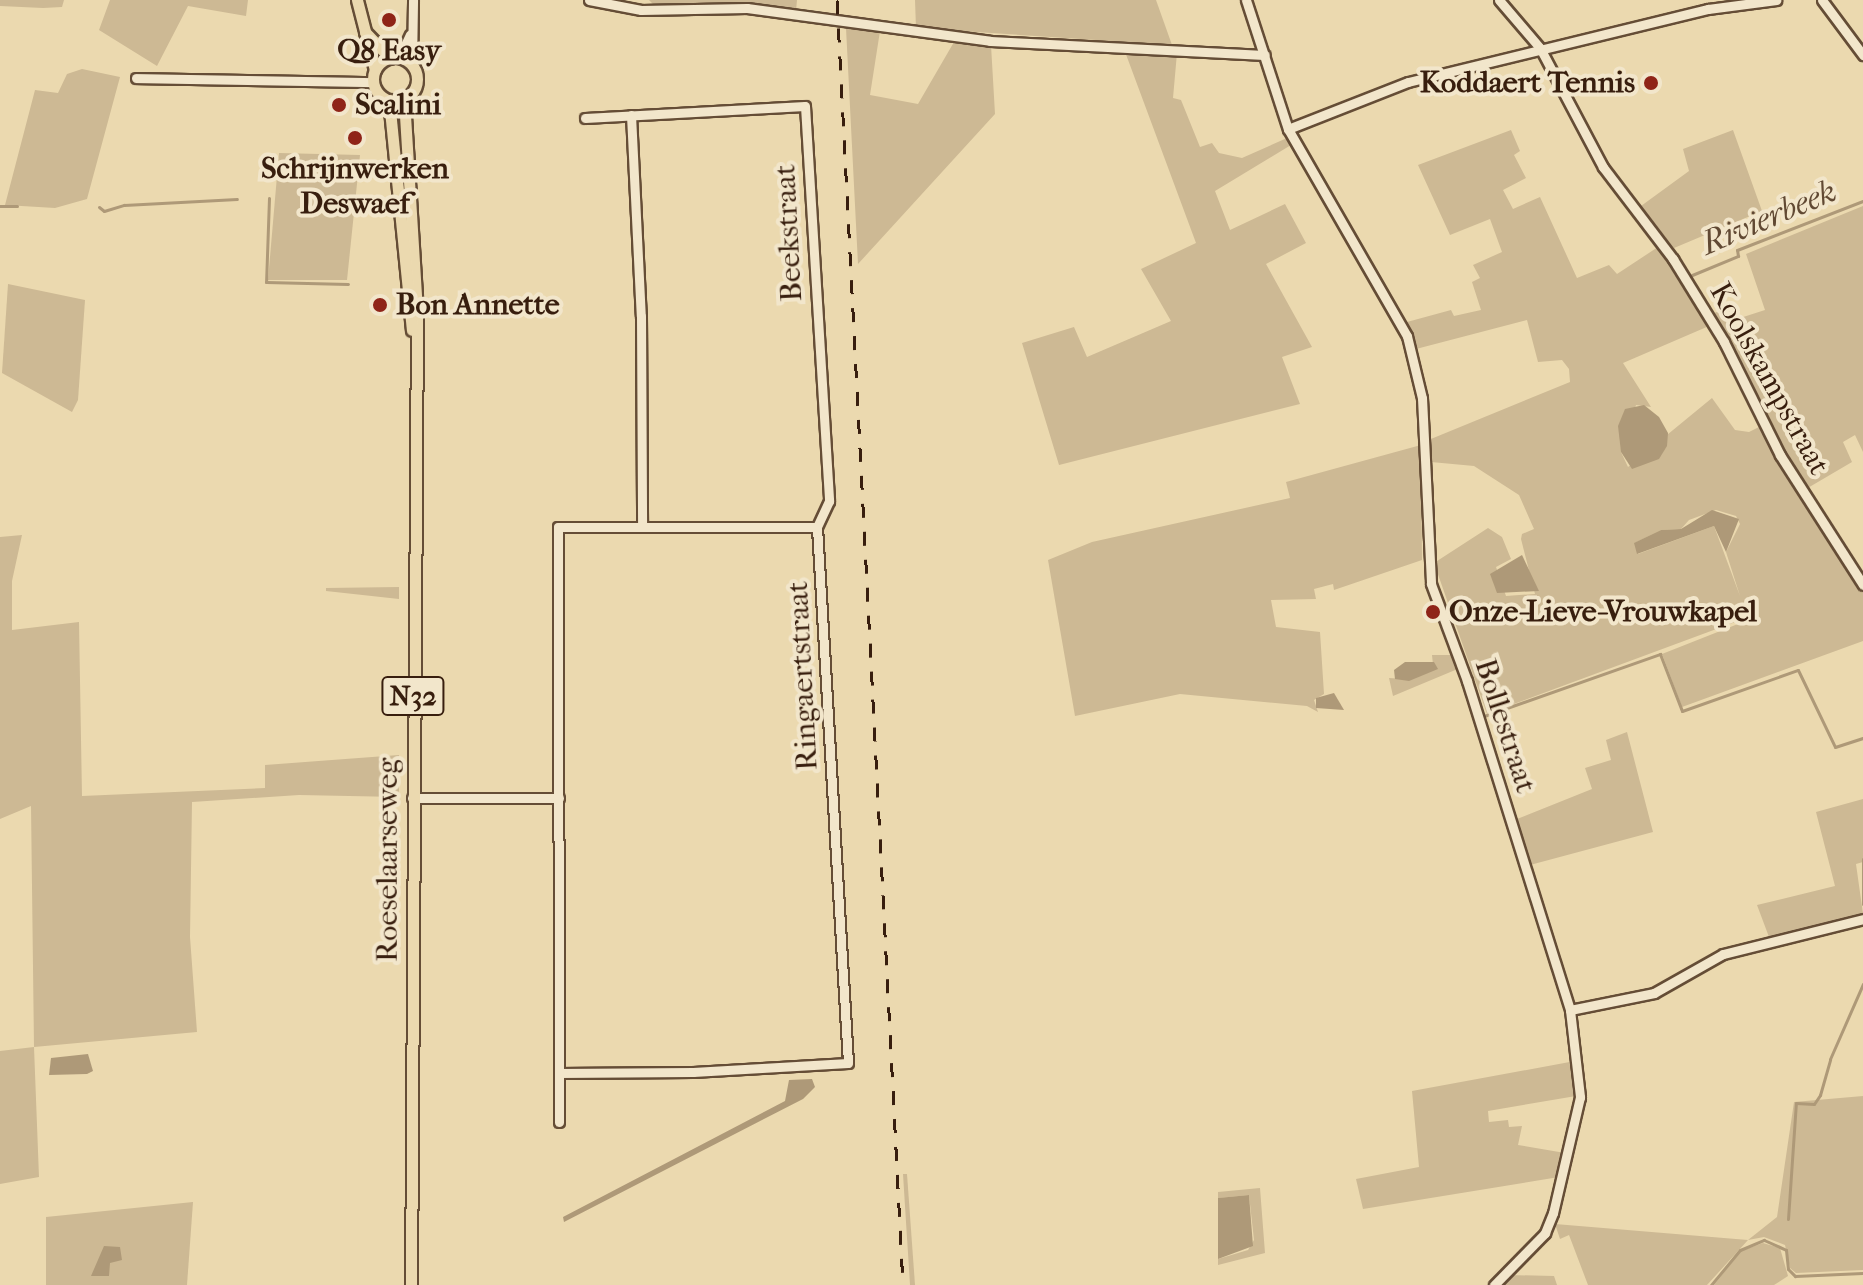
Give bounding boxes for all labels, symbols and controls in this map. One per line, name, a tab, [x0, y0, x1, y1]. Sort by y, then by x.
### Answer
marker: Q8 Easy	[380, 11, 398, 29]
place label: Q8 Easy	[337, 33, 441, 69]
place label: Koddaert Tennis	[1420, 65, 1635, 101]
marker: Koddaert Tennis	[1642, 74, 1660, 92]
place label: Scalini	[355, 87, 441, 123]
marker: Scalini	[330, 96, 348, 114]
marker: Schrijnwerken Deswaef	[346, 129, 364, 147]
place label: Schrijnwerken Deswaef	[261, 151, 449, 222]
street label: Beekstraat	[767, 163, 811, 303]
water label: Rivierbeek	[1696, 172, 1842, 264]
street label: Koolskampstraat	[1701, 277, 1837, 481]
place label: Bon Annette	[396, 287, 560, 323]
marker: Bon Annette	[371, 296, 389, 314]
street label: Ringaertstraat	[780, 581, 826, 771]
place label: Onze-Lieve-Vrouwkapel	[1449, 594, 1757, 630]
marker: Onze-Lieve-Vrouwkapel	[1424, 603, 1442, 621]
street label: Bollestraat	[1466, 654, 1544, 798]
road number: N32	[381, 672, 445, 720]
street label: Roeselaarseweg	[370, 758, 406, 962]

